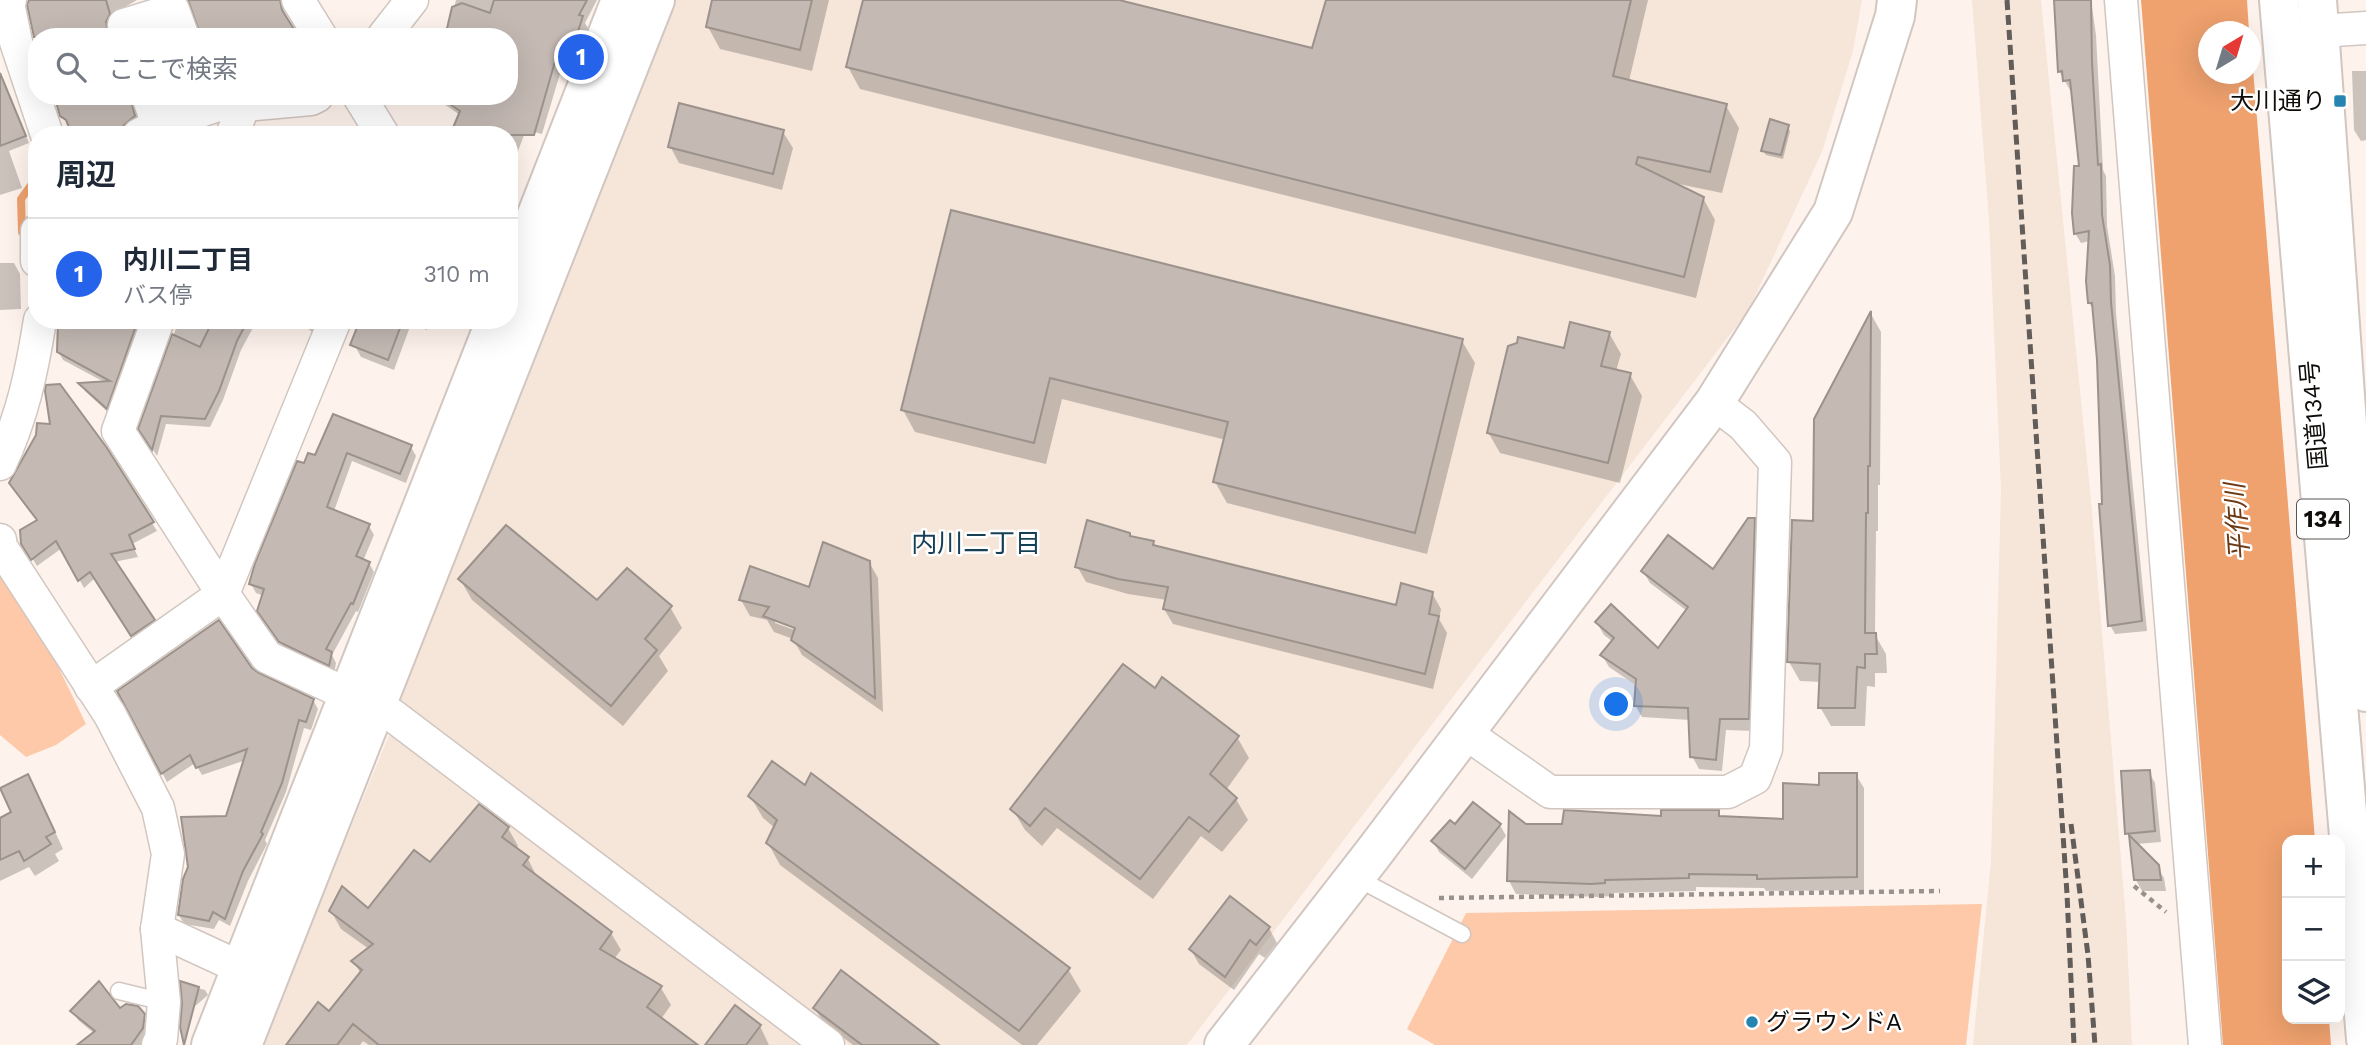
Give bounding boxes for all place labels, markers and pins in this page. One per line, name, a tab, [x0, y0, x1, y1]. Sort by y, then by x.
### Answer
pin: 1	[558, 31, 604, 83]
place label: 大川通り	[2230, 87, 2326, 115]
marker: 大川通り	[2332, 93, 2348, 109]
place label: グラウンドA	[1766, 1008, 1902, 1036]
marker: グラウンドA	[1744, 1014, 1760, 1030]

